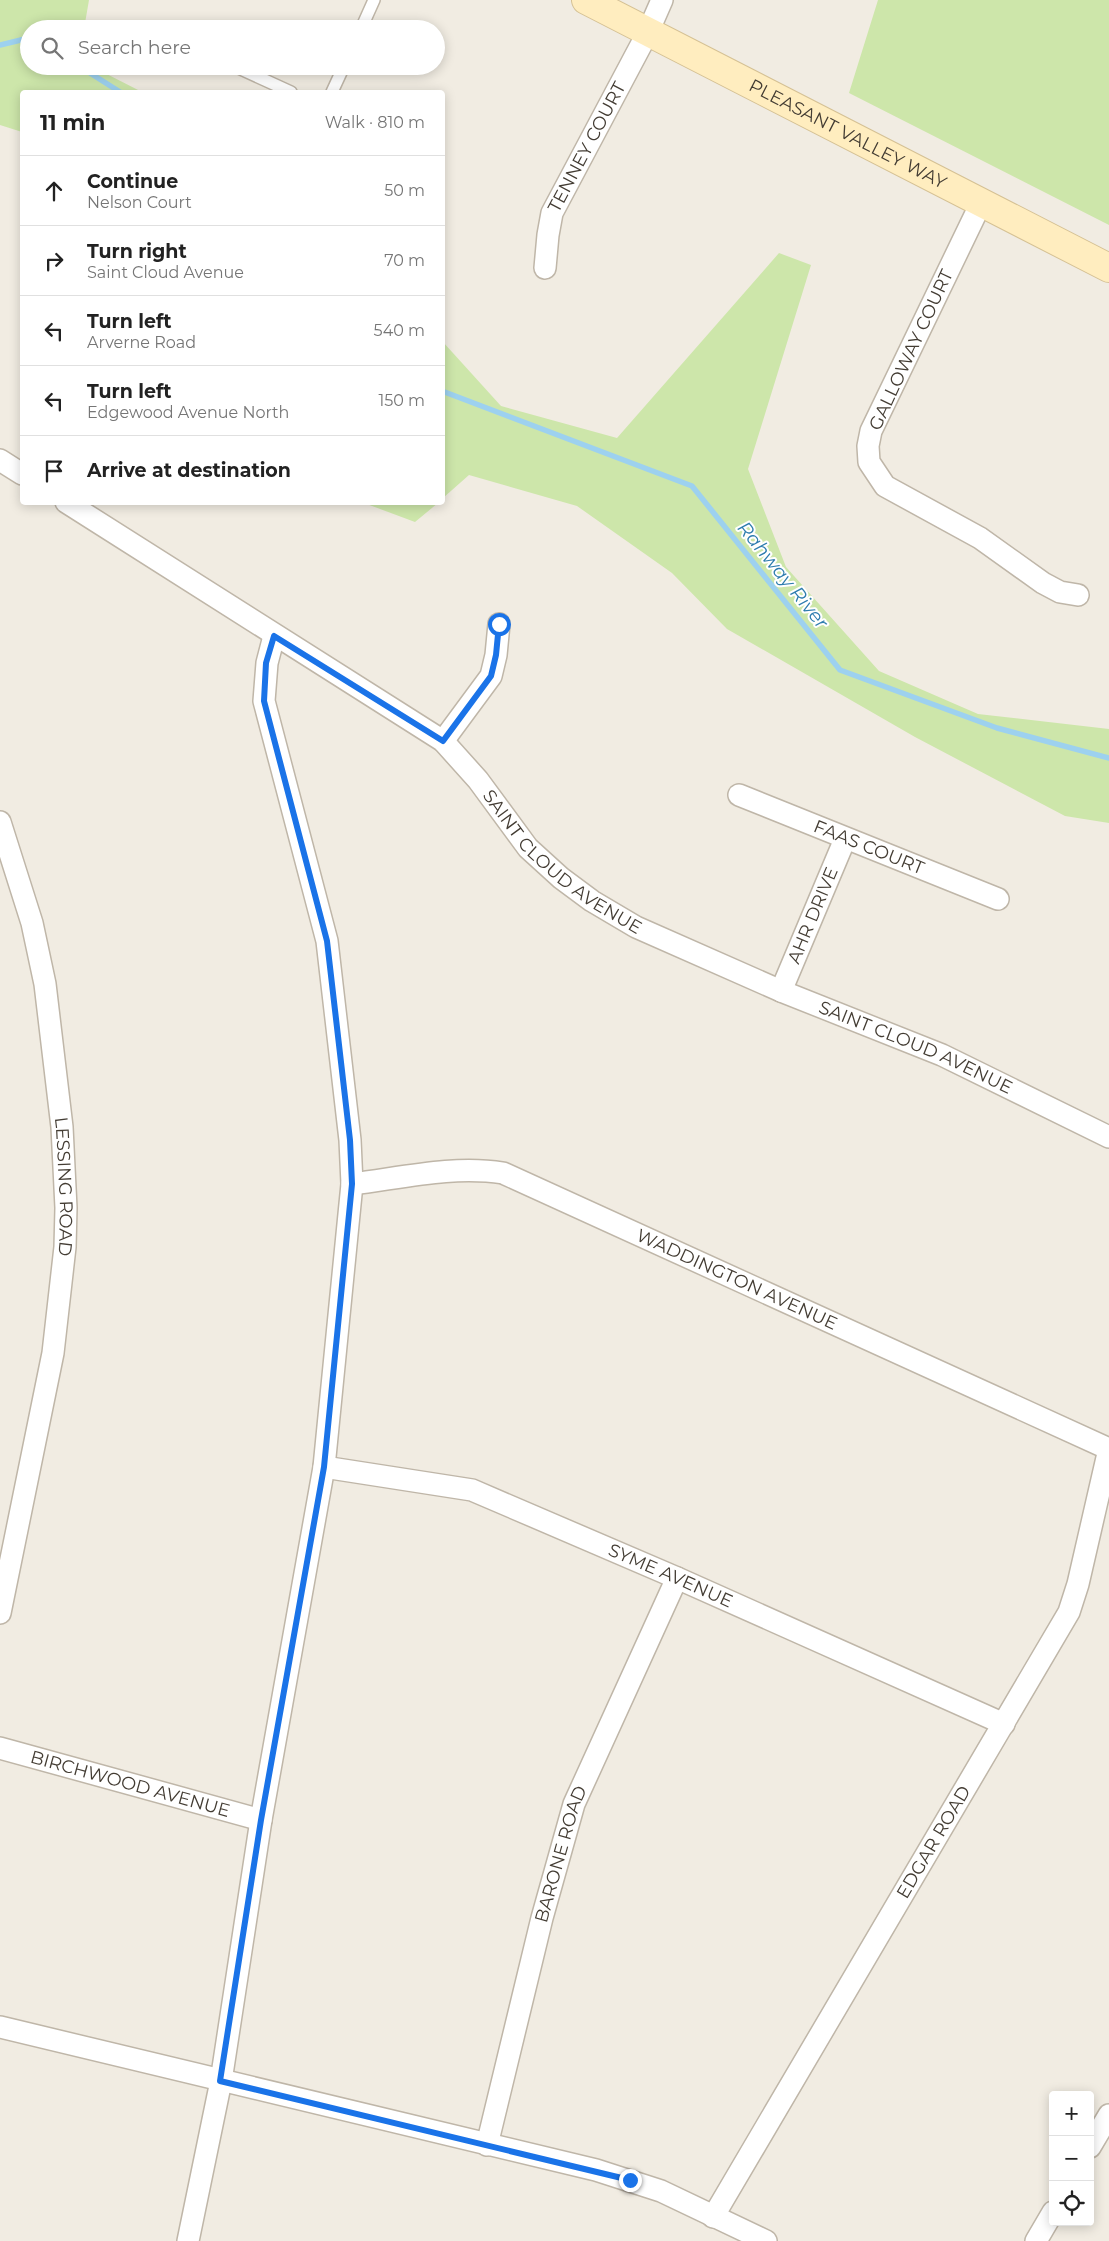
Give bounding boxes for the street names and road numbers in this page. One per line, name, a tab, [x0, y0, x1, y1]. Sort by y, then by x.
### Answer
street label: PLEASANT VALLEY WAY	[745, 74, 951, 194]
street label: TENNEY COURT	[543, 78, 631, 216]
street label: GALLOWAY COURT	[864, 266, 958, 434]
street label: SAINT CLOUD AVENUE	[478, 785, 646, 939]
street label: FAAS COURT	[810, 815, 928, 879]
street label: AHR DRIVE	[783, 864, 843, 967]
street label: SAINT CLOUD AVENUE	[816, 996, 1016, 1099]
street label: LESSING ROAD	[50, 1116, 77, 1257]
street label: WADDINGTON AVENUE	[633, 1224, 841, 1335]
street label: SYME AVENUE	[605, 1539, 736, 1612]
street label: BIRCHWOOD AVENUE	[28, 1746, 232, 1822]
street label: BARONE ROAD	[530, 1782, 592, 1925]
street label: EDGAR ROAD	[892, 1782, 975, 1902]

